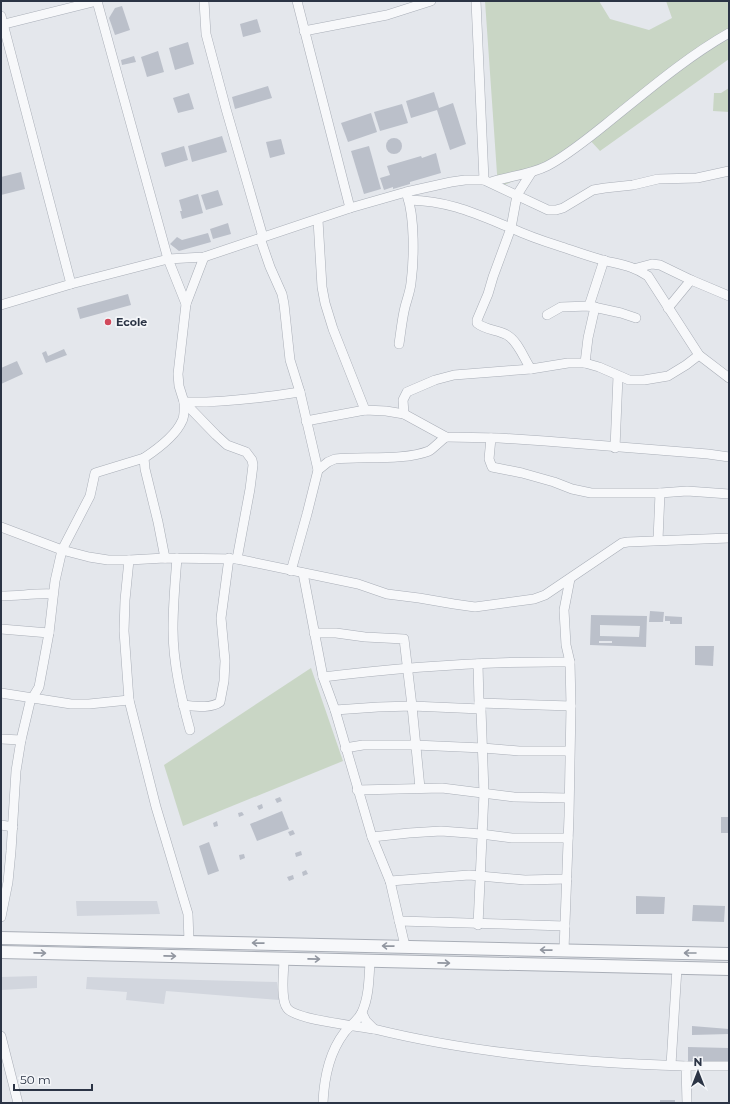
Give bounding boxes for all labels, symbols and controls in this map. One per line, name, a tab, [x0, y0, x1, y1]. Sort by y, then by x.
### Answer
place label: Ecole	[116, 315, 147, 329]
marker: Ecole	[103, 317, 113, 327]
one-way arrow	[252, 940, 265, 947]
one-way arrow	[382, 942, 395, 950]
one-way arrow	[540, 946, 553, 954]
one-way arrow	[33, 949, 46, 957]
one-way arrow	[684, 949, 697, 957]
one-way arrow	[163, 952, 176, 960]
one-way arrow	[307, 956, 320, 963]
one-way arrow	[437, 959, 450, 966]
north arrow	[678, 1052, 718, 1092]
text: N	[694, 1055, 702, 1069]
scale bar	[14, 1066, 92, 1092]
text: 50 m	[20, 1072, 51, 1087]

